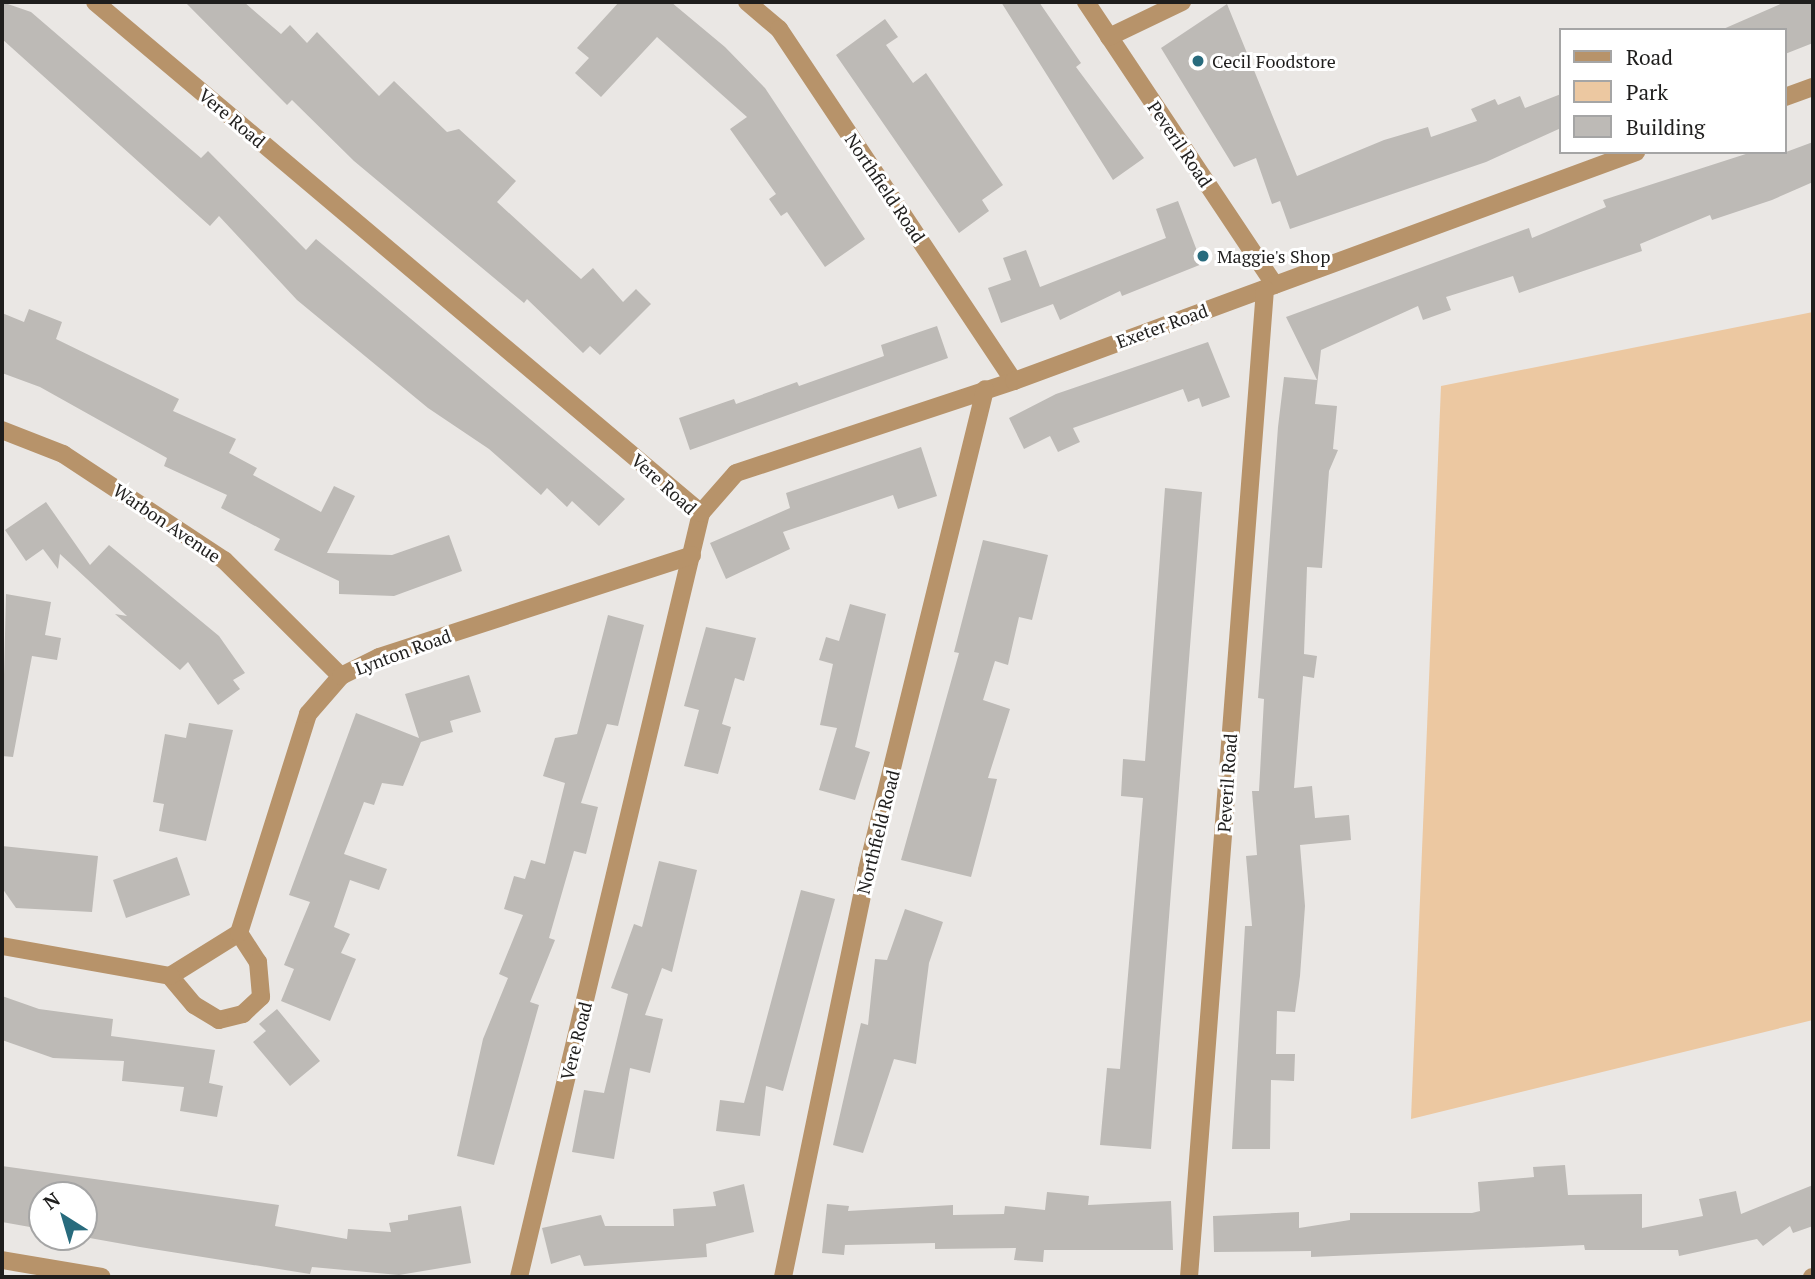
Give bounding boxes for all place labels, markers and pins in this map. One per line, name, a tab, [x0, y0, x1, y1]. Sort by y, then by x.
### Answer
place label: Cecil Foodstore	[1212, 50, 1336, 72]
marker: Cecil Foodstore	[1190, 53, 1206, 69]
place label: Maggie's Shop	[1217, 245, 1330, 267]
marker: Maggie's Shop	[1195, 248, 1211, 264]

